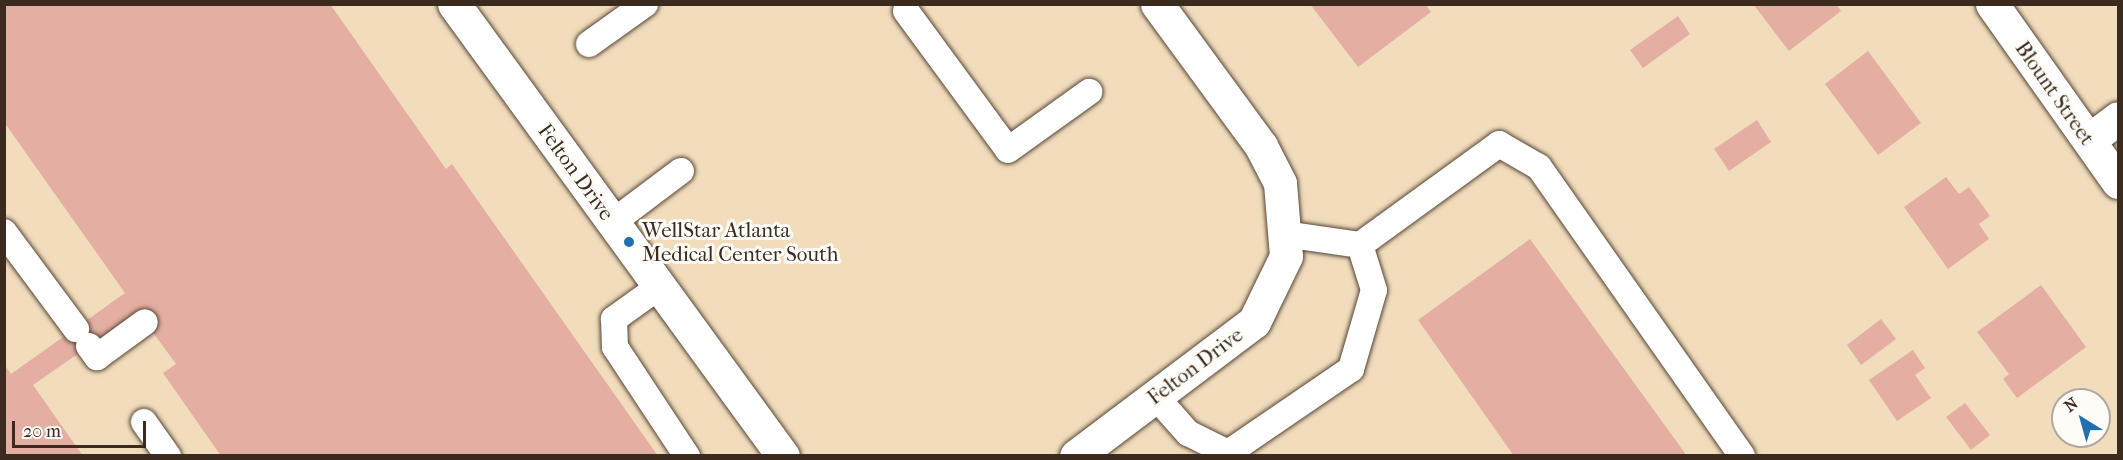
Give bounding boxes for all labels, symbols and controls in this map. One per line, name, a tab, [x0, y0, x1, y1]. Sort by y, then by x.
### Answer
street label: Blount Street	[2010, 36, 2100, 150]
street label: Felton Drive	[533, 119, 619, 225]
place label: WellStar Atlanta Medical Center South	[642, 217, 838, 267]
marker: WellStar Atlanta Medical Center South	[620, 233, 638, 251]
street label: Felton Drive	[1142, 322, 1248, 410]
north arrow	[2051, 388, 2111, 448]
text: N	[2060, 394, 2082, 416]
scale bar	[15, 409, 148, 447]
text: 20 m	[23, 421, 61, 442]

